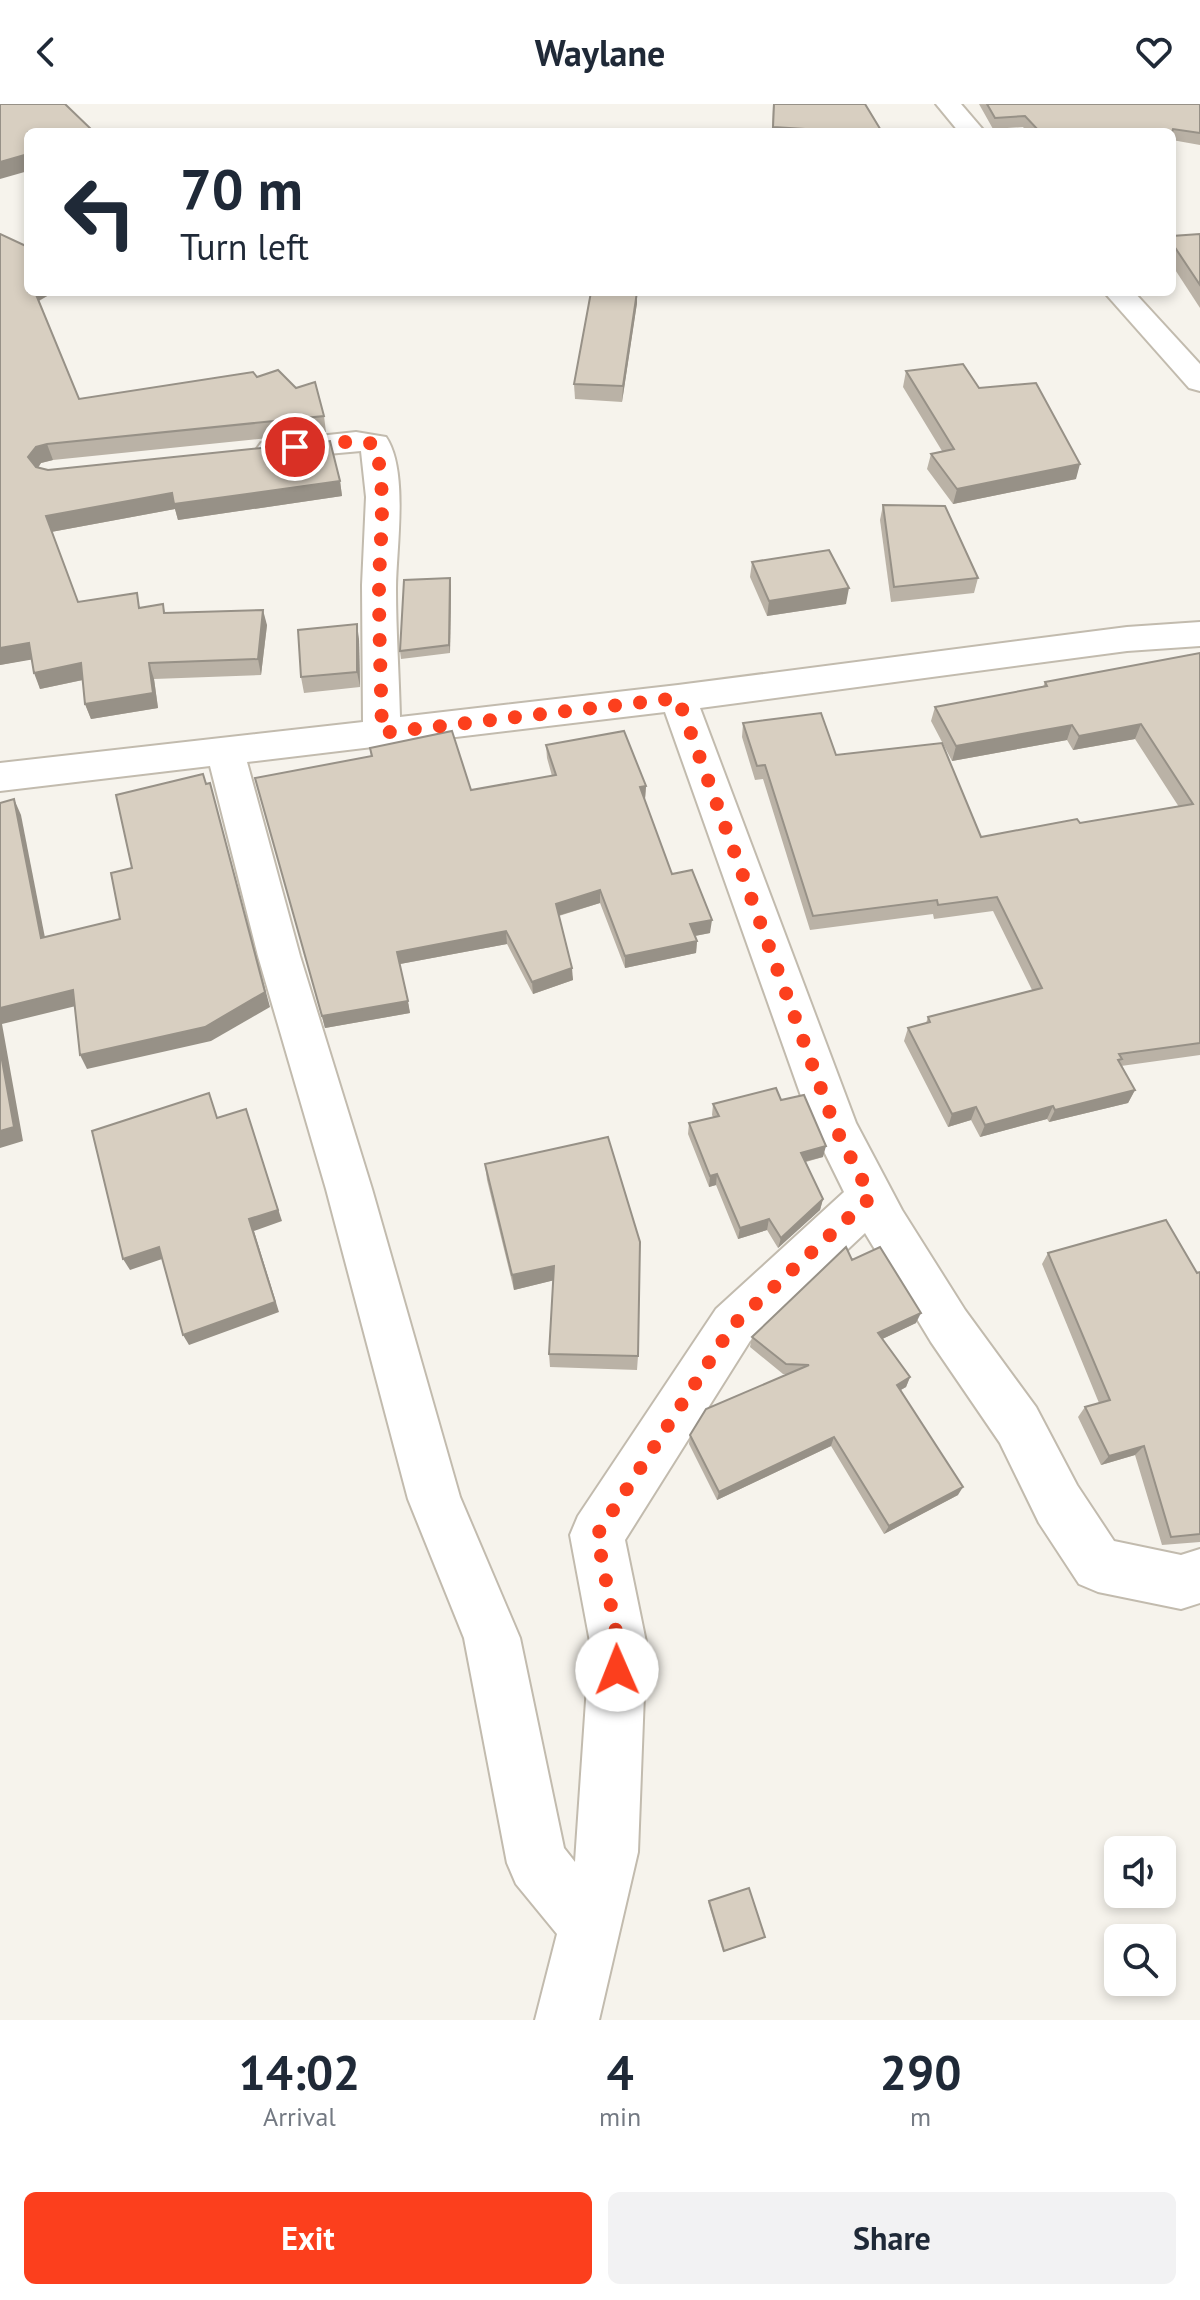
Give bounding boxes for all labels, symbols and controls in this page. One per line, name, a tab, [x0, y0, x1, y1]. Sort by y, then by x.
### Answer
text: Waylane	[535, 29, 665, 76]
icon: back	[24, 30, 68, 74]
icon: heart	[1132, 30, 1176, 74]
text: 70 m	[180, 153, 303, 225]
icon: left	[48, 160, 152, 264]
text: Turn left	[180, 223, 309, 270]
pin	[261, 413, 329, 481]
icon: arrive	[273, 425, 317, 469]
position arrow	[575, 1628, 659, 1712]
map controls	[1104, 1836, 1176, 1996]
button: sound	[1104, 1836, 1176, 1908]
button: search	[1104, 1924, 1176, 1996]
text: 14:02	[239, 2041, 360, 2103]
text: 4	[606, 2041, 634, 2103]
text: 290	[880, 2041, 961, 2103]
text: Arrival	[263, 2100, 336, 2133]
text: min	[599, 2100, 641, 2133]
text: m	[910, 2100, 931, 2133]
button: Exit	[24, 2192, 592, 2284]
button: Share	[608, 2192, 1176, 2284]

